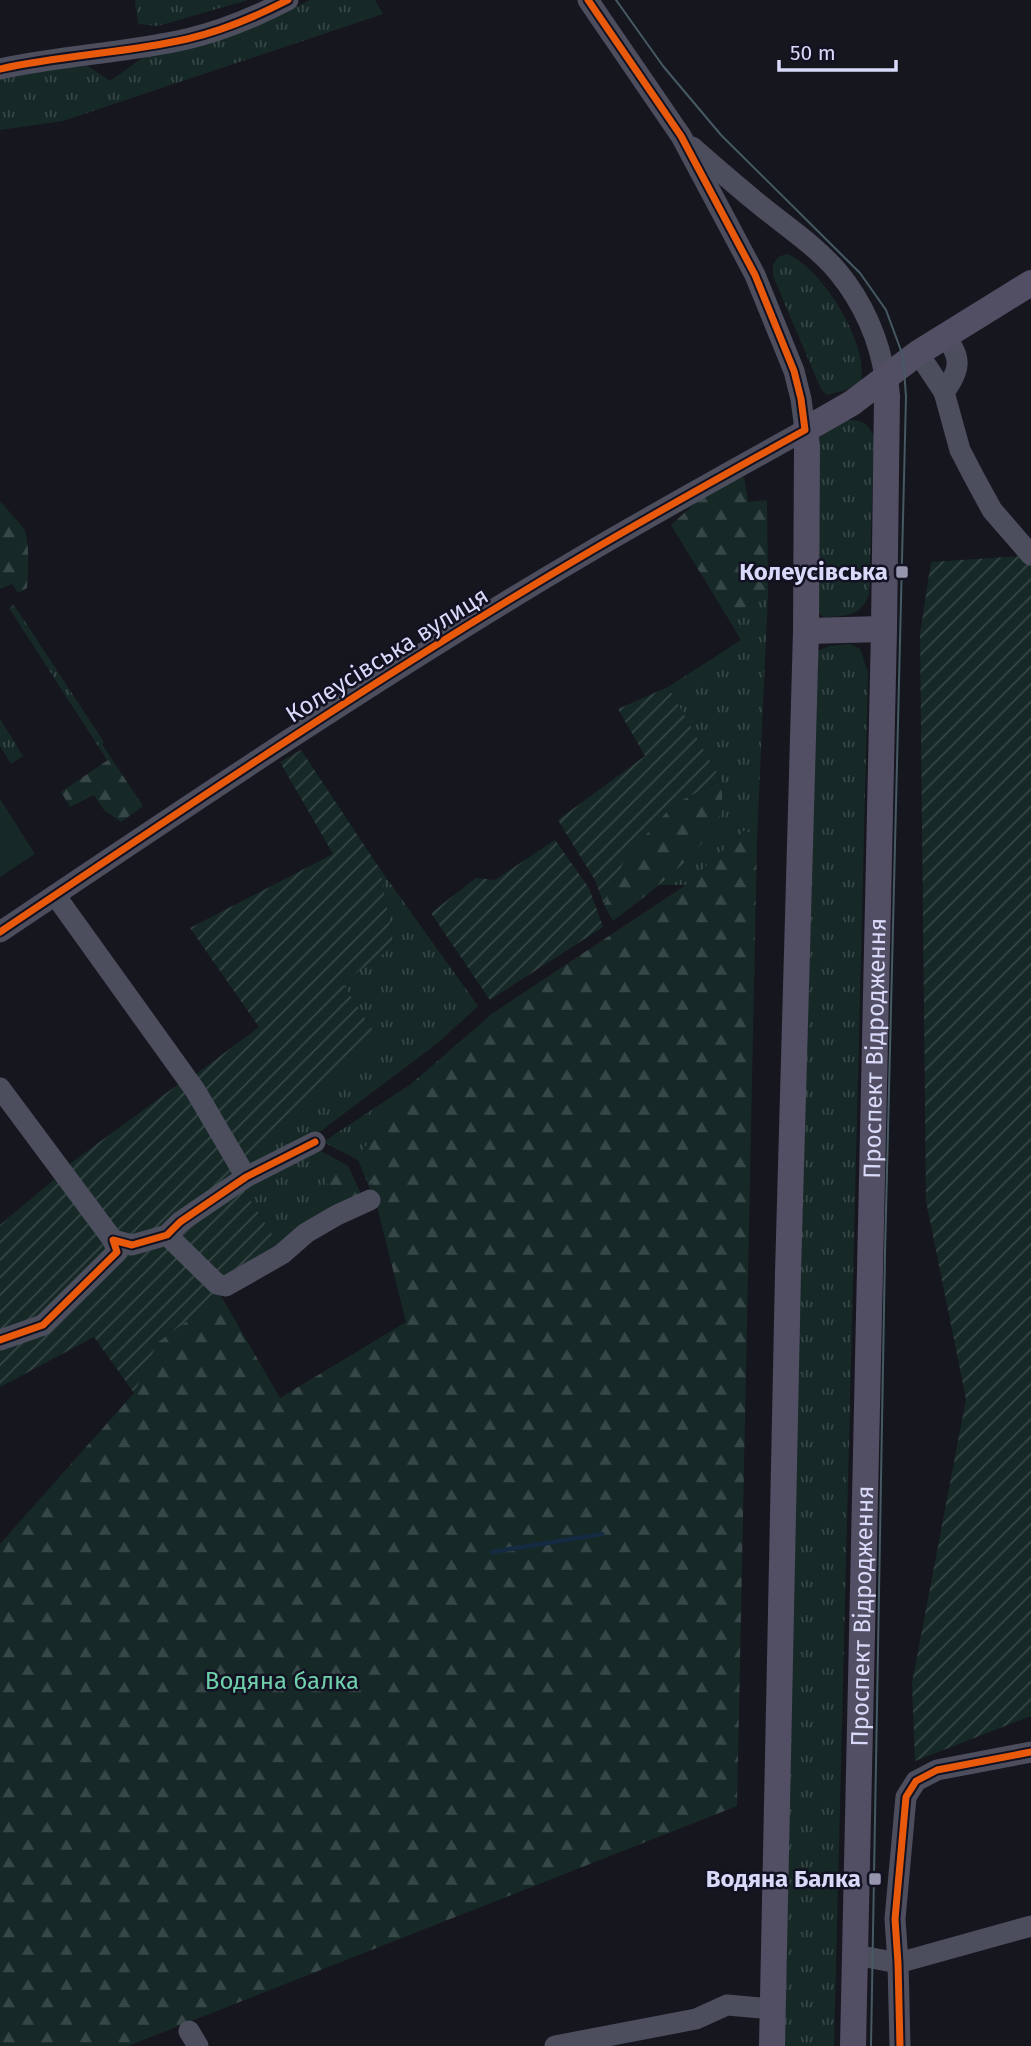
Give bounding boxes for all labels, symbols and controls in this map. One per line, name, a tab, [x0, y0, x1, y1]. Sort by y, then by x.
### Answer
scale bar	[779, 28, 896, 72]
text: 50 m	[790, 40, 836, 66]
place label: Колеусівська	[739, 558, 888, 586]
marker: Колеусівська	[894, 564, 910, 580]
street label: Колеусівська вулиця	[281, 581, 493, 729]
street label: Проспект Відродження	[858, 917, 892, 1179]
street label: Проспект Відродження	[846, 1485, 879, 1747]
park label: Водяна балка	[205, 1667, 359, 1695]
place label: Водяна Балка	[706, 1865, 861, 1893]
marker: Водяна Балка	[867, 1871, 883, 1887]

